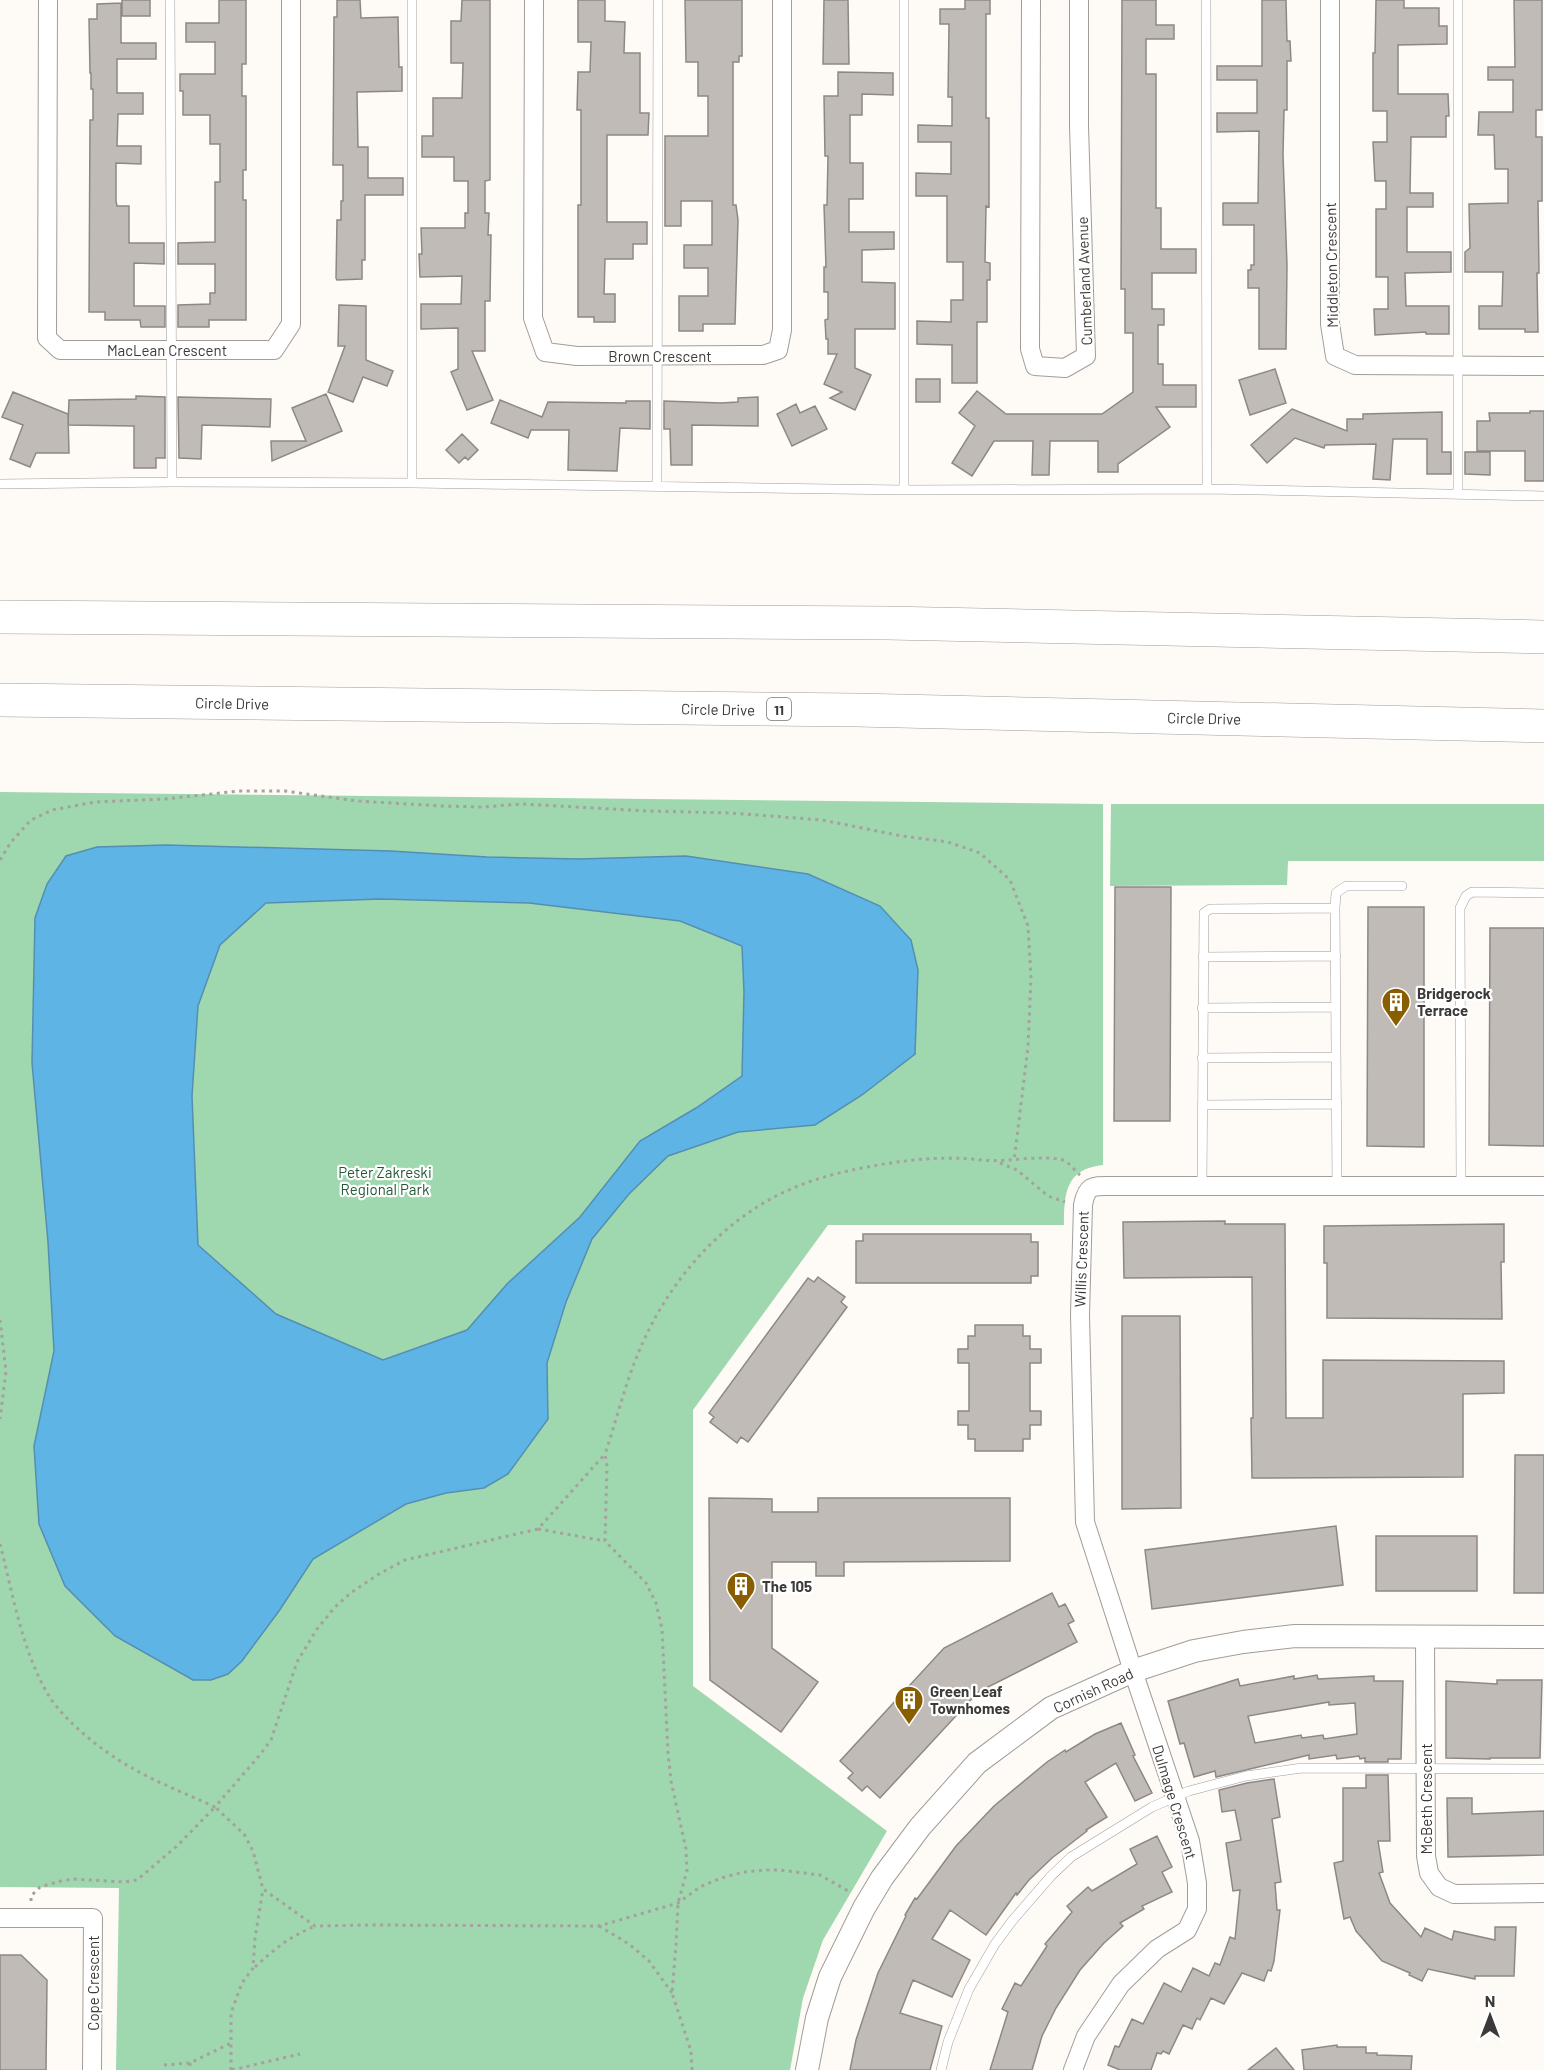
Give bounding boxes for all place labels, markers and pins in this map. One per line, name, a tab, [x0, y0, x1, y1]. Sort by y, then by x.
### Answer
place label: Bridgerock Terrace	[1417, 984, 1491, 1019]
building icon: Bridgerock Terrace	[1380, 986, 1412, 1028]
building icon: The 105	[725, 1570, 757, 1612]
place label: The 105	[762, 1577, 812, 1595]
place label: Green Leaf Townhomes	[930, 1682, 1010, 1717]
building icon: Green Leaf Townhomes	[893, 1684, 925, 1726]

